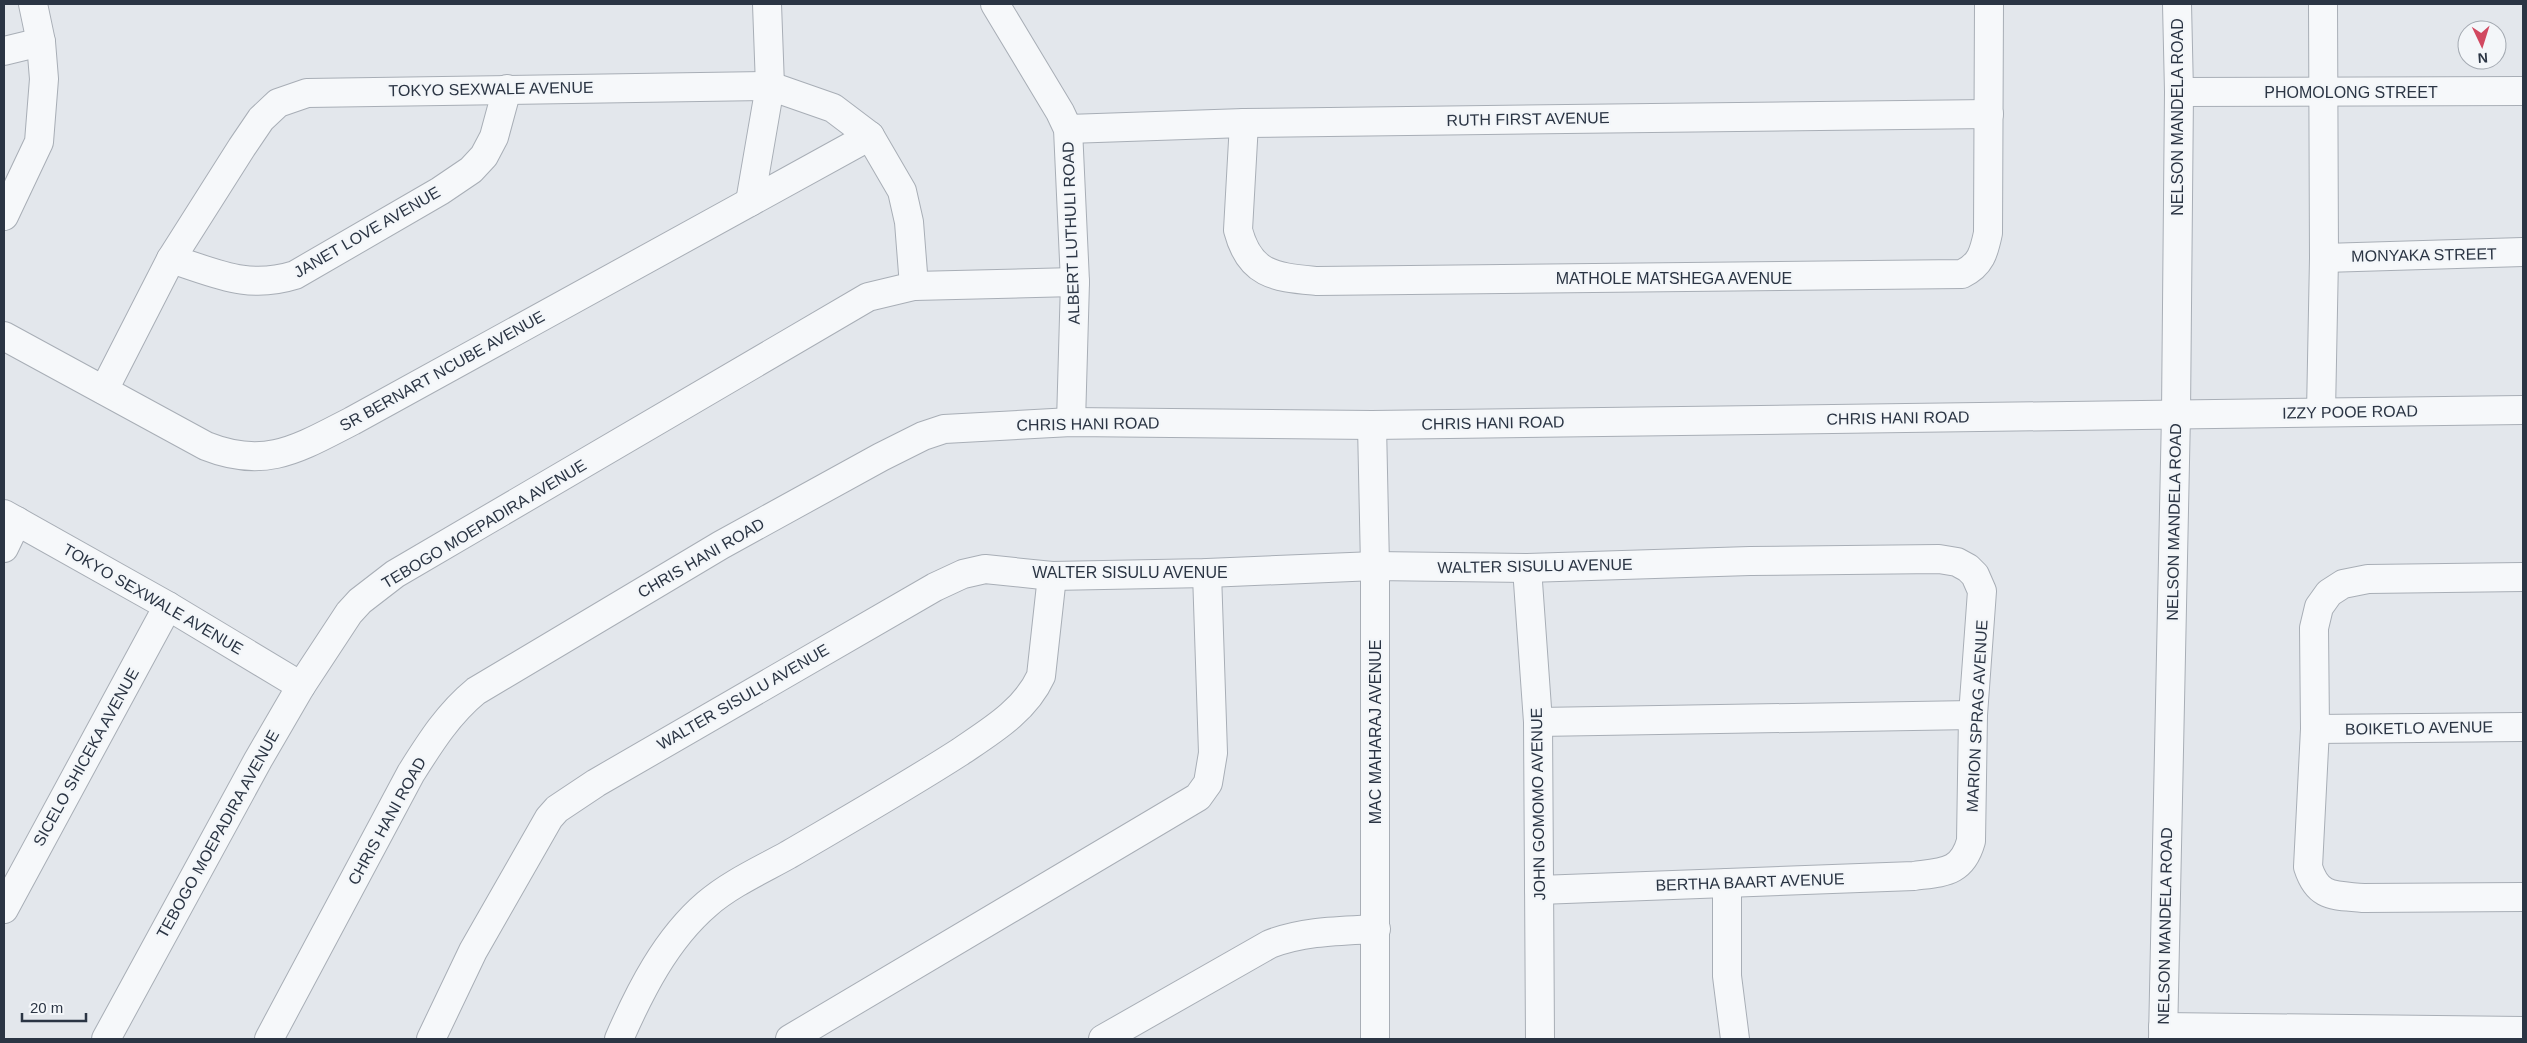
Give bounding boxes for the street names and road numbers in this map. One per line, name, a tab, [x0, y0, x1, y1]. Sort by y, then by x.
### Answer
street label: NELSON MANDELA ROAD	[2169, 18, 2186, 216]
street label: TOKYO SEXWALE AVENUE	[388, 79, 594, 99]
street label: PHOMOLONG STREET	[2264, 84, 2438, 101]
street label: RUTH FIRST AVENUE	[1446, 109, 1610, 129]
street label: ALBERT LUTHULI ROAD	[1059, 141, 1083, 325]
street label: JANET LOVE AVENUE	[291, 183, 443, 281]
street label: MONYAKA STREET	[2351, 245, 2497, 265]
street label: MATHOLE MATSHEGA AVENUE	[1556, 270, 1792, 287]
street label: SR BERNART NCUBE AVENUE	[337, 308, 547, 434]
street label: IZZY POOE ROAD	[2282, 402, 2418, 422]
street label: CHRIS HANI ROAD	[1826, 408, 1970, 428]
street label: CHRIS HANI ROAD	[1421, 413, 1565, 433]
street label: CHRIS HANI ROAD	[1016, 414, 1160, 434]
street label: NELSON MANDELA ROAD	[2164, 423, 2184, 621]
street label: TEBOGO MOEPADIRA AVENUE	[379, 456, 589, 592]
street label: CHRIS HANI ROAD	[635, 515, 767, 601]
street label: TOKYO SEXWALE AVENUE	[60, 540, 246, 658]
street label: WALTER SISULU AVENUE	[1437, 556, 1633, 576]
street label: WALTER SISULU AVENUE	[1032, 564, 1228, 581]
street label: MARION SPRAG AVENUE	[1963, 619, 1991, 813]
street label: MAC MAHARAJ AVENUE	[1367, 640, 1384, 824]
street label: WALTER SISULU AVENUE	[654, 641, 832, 753]
street label: SICELO SHICEKA AVENUE	[30, 665, 142, 849]
street label: JOHN GOMOMO AVENUE	[1528, 708, 1548, 900]
street label: BOIKETLO AVENUE	[2345, 718, 2493, 738]
street label: TEBOGO MOEPADIRA AVENUE	[154, 727, 282, 941]
street label: CHRIS HANI ROAD	[345, 754, 429, 888]
street label: NELSON MANDELA ROAD	[2155, 827, 2175, 1025]
street label: BERTHA BAART AVENUE	[1655, 870, 1845, 894]

